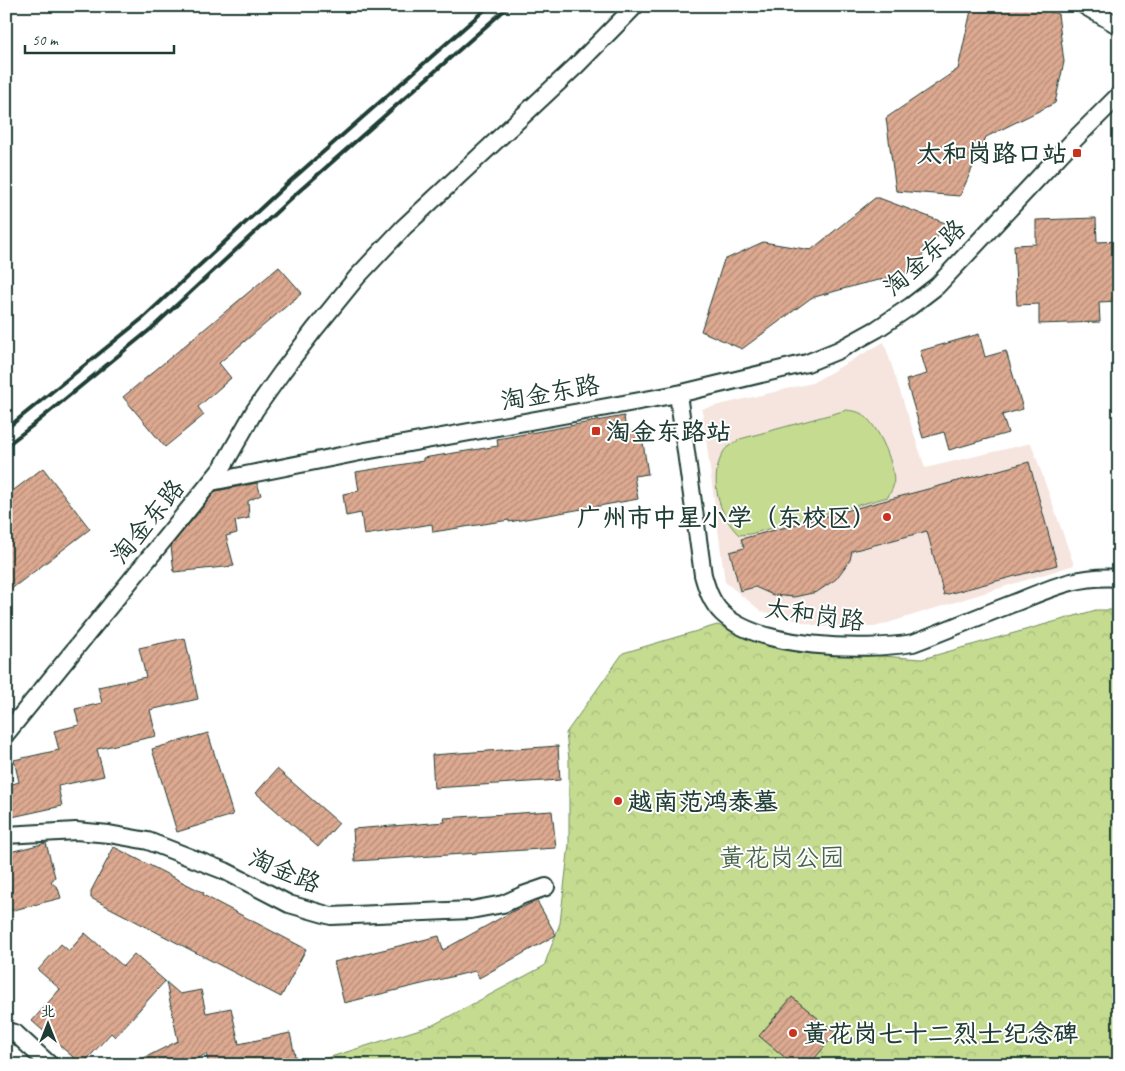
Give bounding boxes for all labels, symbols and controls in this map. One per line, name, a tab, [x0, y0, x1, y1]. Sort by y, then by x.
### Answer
scale bar	[25, 22, 174, 54]
text: 50 m	[32, 31, 59, 50]
place label: 太和岗路口站	[917, 138, 1067, 170]
marker: 太和岗路口站	[1071, 147, 1083, 159]
street label: 淘金东路	[877, 212, 973, 303]
street label: 淘金东路	[498, 369, 602, 417]
place label: 淘金东路站	[606, 416, 731, 448]
marker: 淘金东路站	[590, 425, 602, 437]
street label: 淘金东路	[104, 473, 192, 571]
place label: 广州市中星小学（东校区）	[577, 502, 877, 534]
marker: 广州市中星小学（东校区）	[881, 511, 893, 523]
street label: 太和岗路	[763, 592, 867, 638]
place label: 越南范鸿泰墓	[628, 786, 778, 818]
marker: 越南范鸿泰墓	[612, 795, 624, 807]
street label: 淘金路	[244, 842, 325, 900]
park label: 黄花岗公园	[719, 842, 845, 874]
north arrow	[22, 998, 72, 1048]
text: 北	[41, 1003, 55, 1020]
place label: 黄花岗七十二烈士纪念碑	[803, 1018, 1078, 1050]
marker: 黄花岗七十二烈士纪念碑	[787, 1027, 799, 1039]

